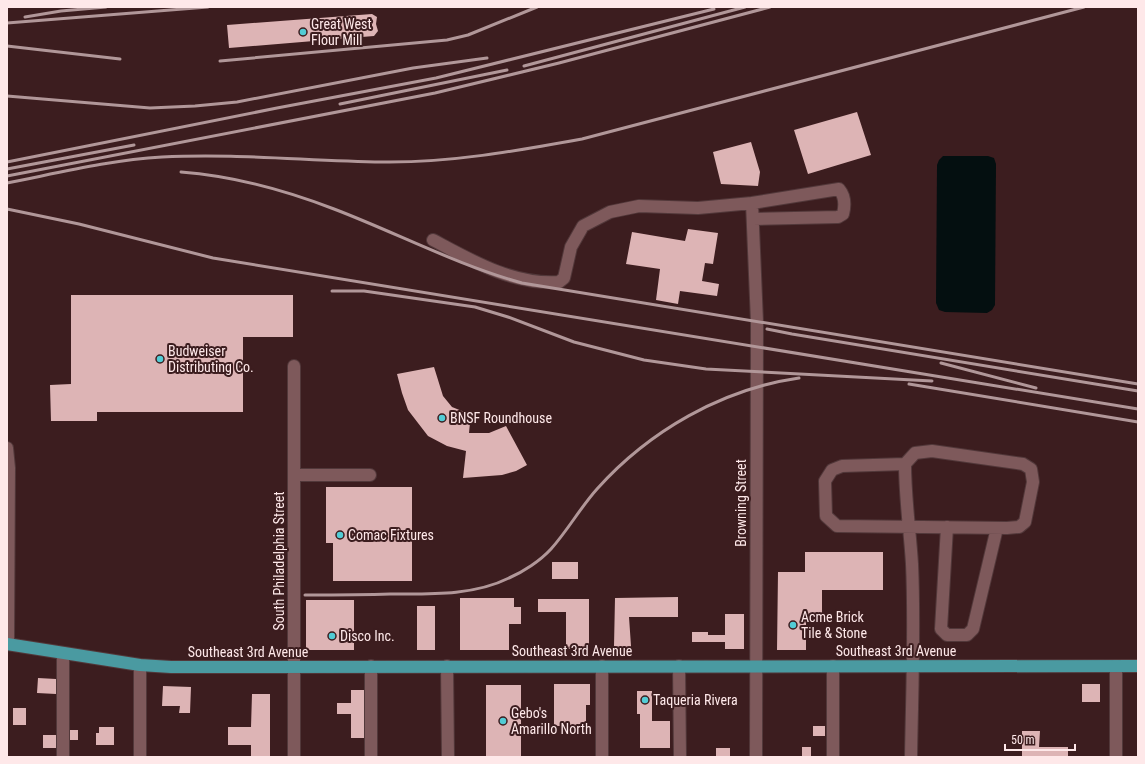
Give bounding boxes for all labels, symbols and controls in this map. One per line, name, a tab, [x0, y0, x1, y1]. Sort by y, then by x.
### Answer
place label: Great West Flour Mill	[311, 16, 372, 48]
marker: Great West Flour Mill	[298, 27, 308, 37]
place label: Budweiser Distributing Co.	[168, 343, 254, 375]
marker: Budweiser Distributing Co.	[155, 354, 165, 364]
place label: BNSF Roundhouse	[450, 410, 552, 426]
marker: BNSF Roundhouse	[437, 413, 447, 423]
street label: Browning Street	[733, 459, 749, 547]
street label: South Philadelphia Street	[271, 491, 287, 631]
place label: Comac Fixtures	[348, 527, 434, 543]
marker: Comac Fixtures	[335, 530, 345, 540]
place label: Acme Brick Tile & Stone	[801, 609, 867, 641]
marker: Acme Brick Tile & Stone	[788, 620, 798, 630]
place label: Disco Inc.	[340, 628, 395, 644]
marker: Disco Inc.	[327, 631, 337, 641]
street label: Southeast 3rd Avenue	[512, 643, 633, 659]
street label: Southeast 3rd Avenue	[836, 643, 957, 659]
street label: Southeast 3rd Avenue	[188, 644, 309, 660]
place label: Taqueria Rivera	[653, 692, 738, 708]
marker: Taqueria Rivera	[640, 695, 650, 705]
place label: Gebo's Amarillo North	[511, 705, 592, 737]
marker: Gebo's Amarillo North	[498, 716, 508, 726]
scale bar	[1005, 726, 1075, 752]
text: 50 m	[1011, 733, 1035, 747]

